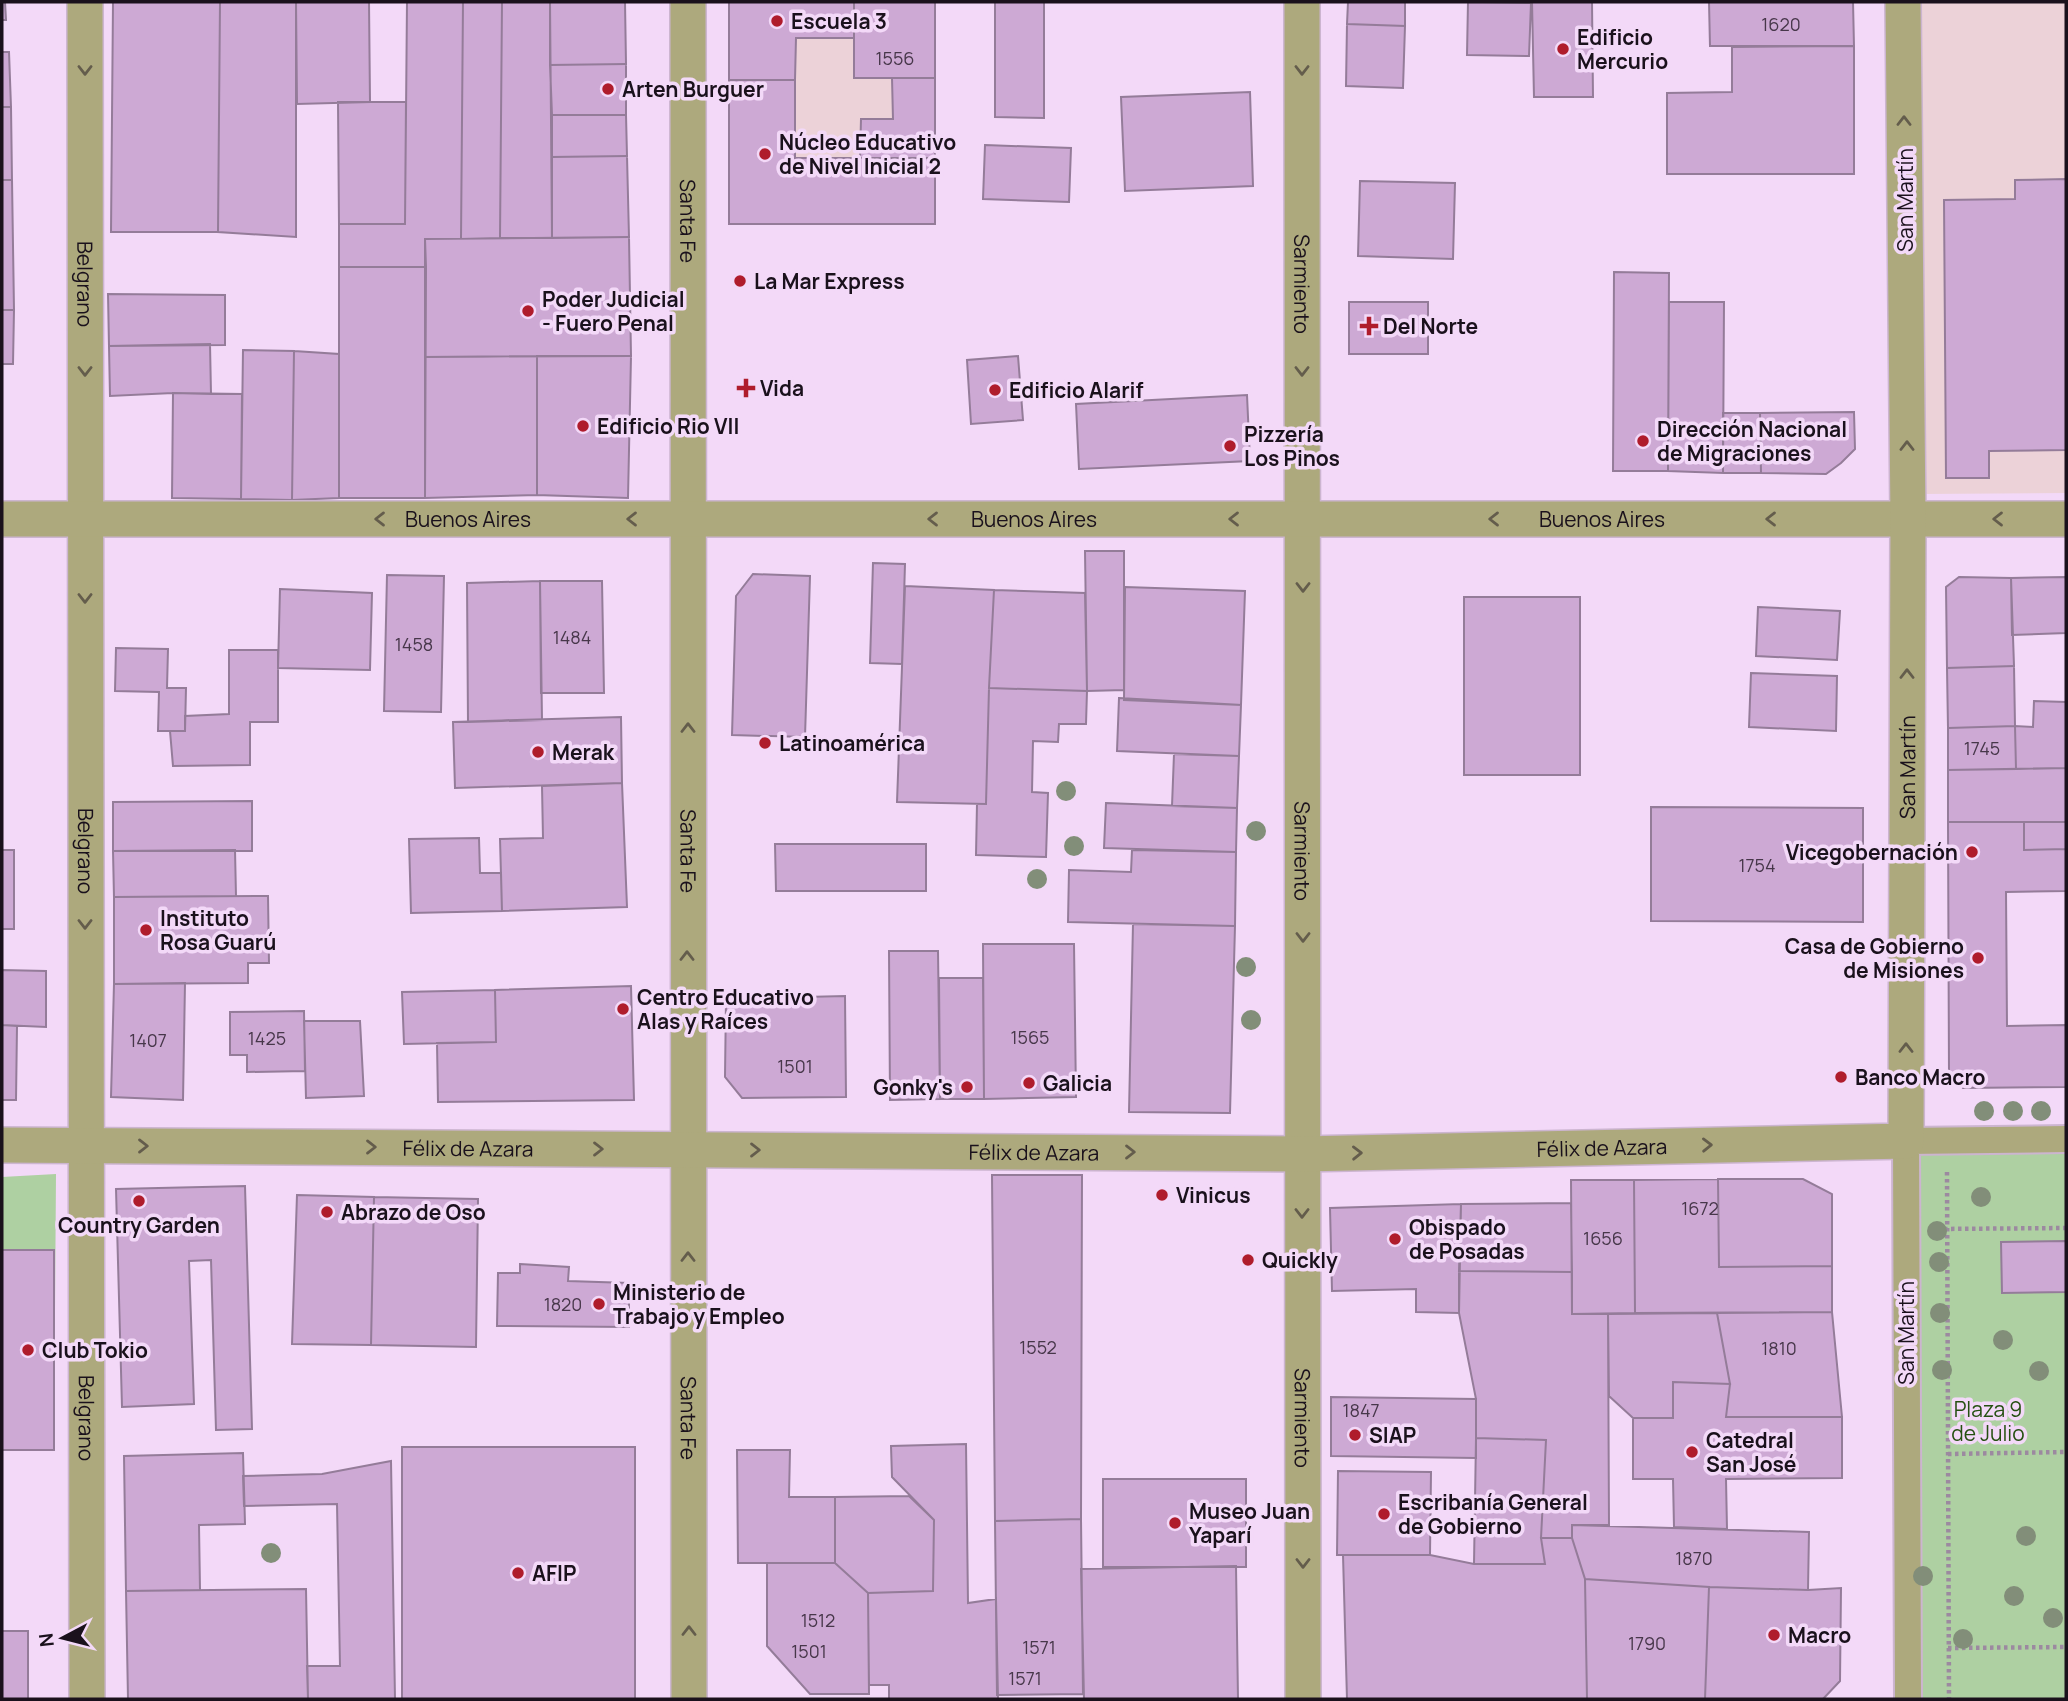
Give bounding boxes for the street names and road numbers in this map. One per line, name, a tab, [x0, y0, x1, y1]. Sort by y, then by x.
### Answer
street label: San Martín	[1891, 148, 1919, 252]
street label: Santa Fe	[674, 179, 702, 263]
street label: Sarmiento	[1288, 234, 1316, 334]
street label: Belgrano	[71, 241, 99, 327]
street label: Buenos Aires	[405, 505, 531, 533]
street label: Buenos Aires	[971, 505, 1097, 533]
street label: Buenos Aires	[1539, 505, 1665, 533]
street label: San Martín	[1893, 715, 1921, 819]
street label: Sarmiento	[1288, 801, 1317, 901]
street label: Belgrano	[72, 808, 100, 894]
street label: Santa Fe	[674, 809, 703, 893]
street label: Félix de Azara	[1536, 1132, 1668, 1163]
street label: Félix de Azara	[403, 1134, 533, 1163]
street label: Félix de Azara	[968, 1138, 1099, 1167]
street label: San Martín	[1892, 1281, 1920, 1385]
street label: Sarmiento	[1289, 1368, 1317, 1468]
street label: Belgrano	[73, 1375, 101, 1461]
street label: Santa Fe	[675, 1376, 703, 1460]

